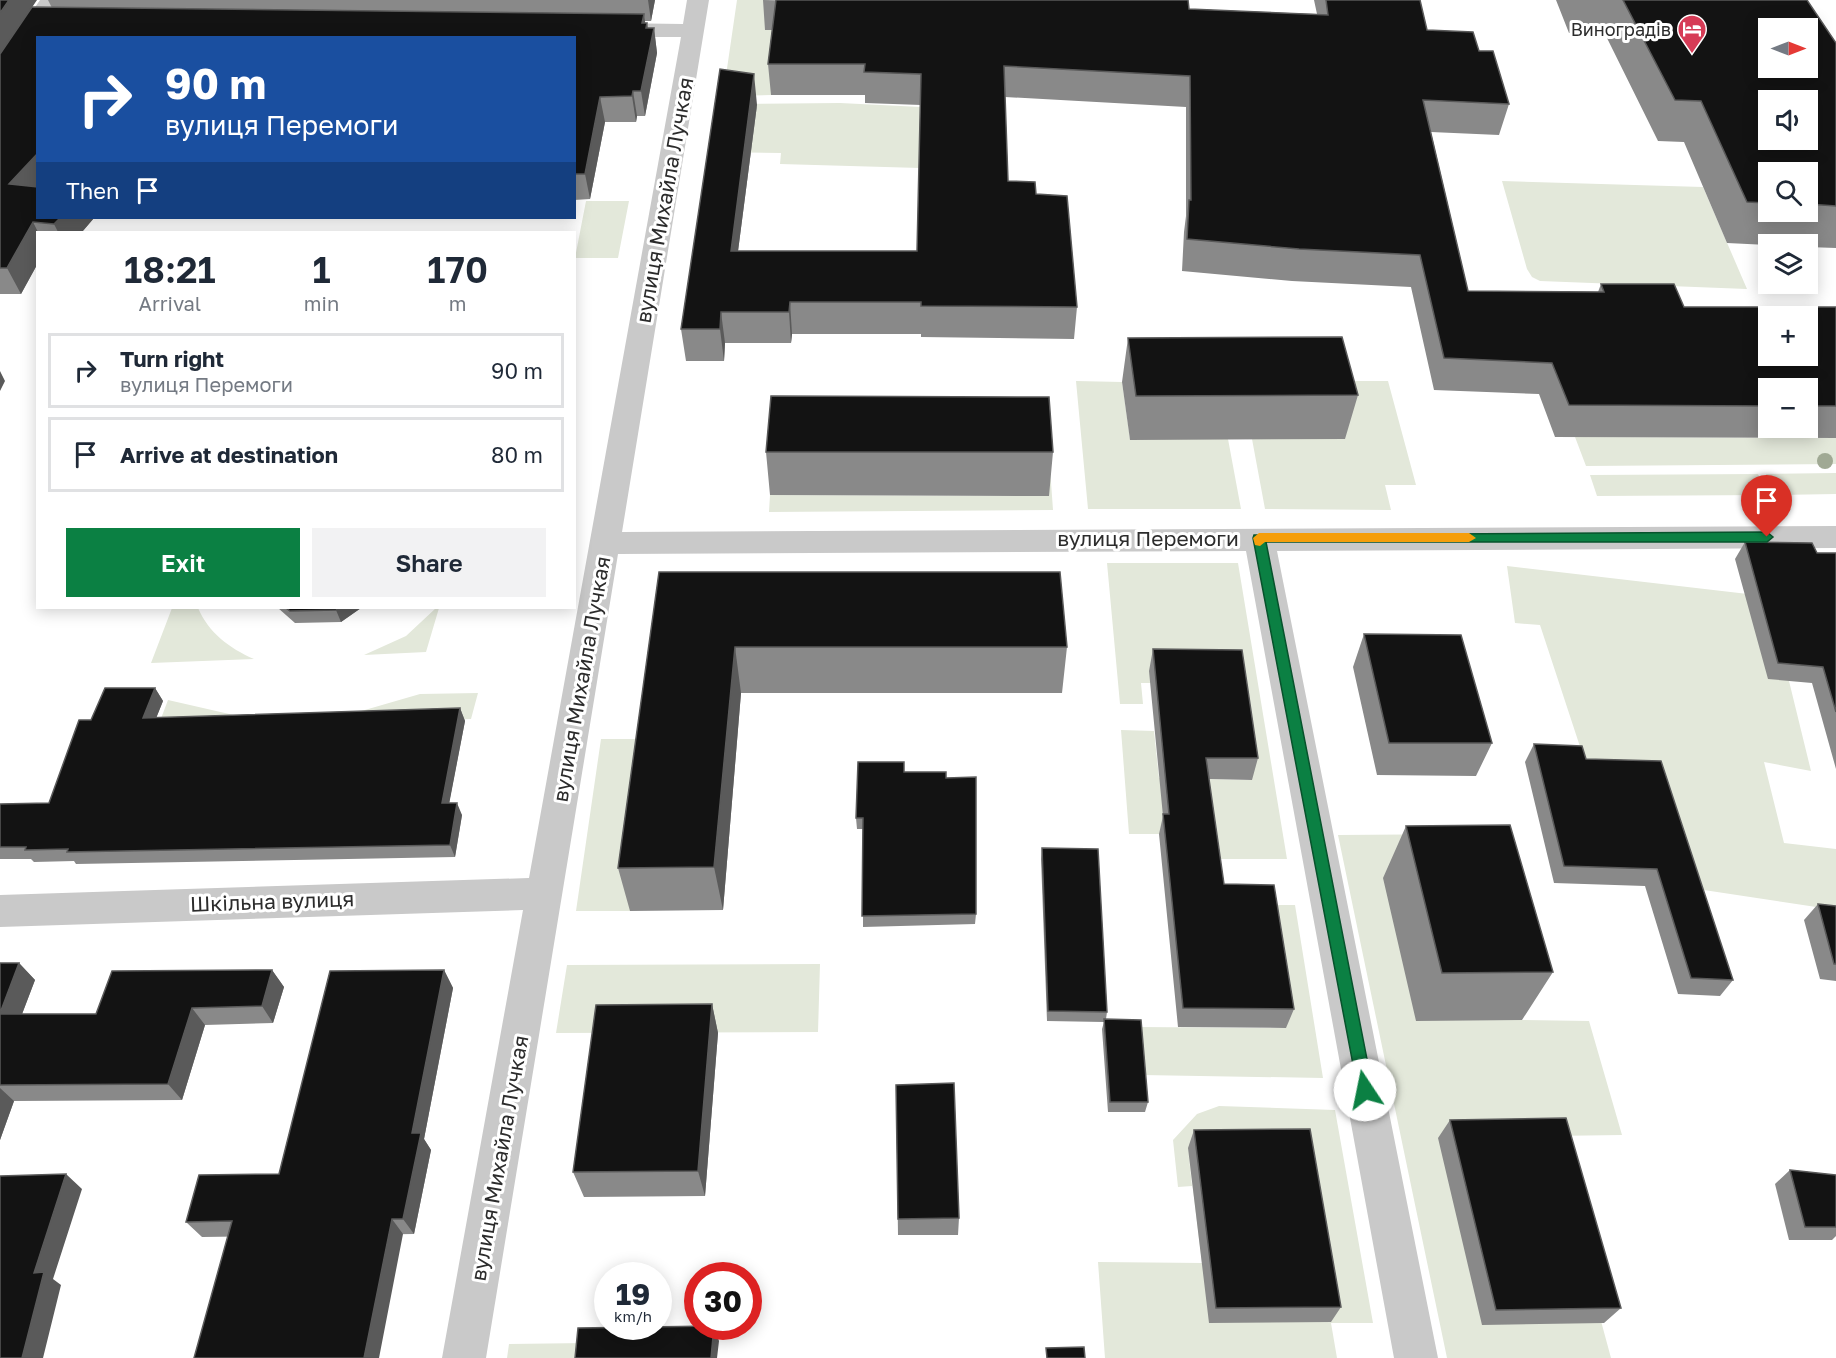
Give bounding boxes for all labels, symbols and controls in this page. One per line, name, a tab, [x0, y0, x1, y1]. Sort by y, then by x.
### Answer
hotel icon: Виноградів	[1676, 13, 1708, 55]
place label: Виноградів	[1571, 18, 1671, 40]
north arrow	[1758, 18, 1818, 78]
map controls	[1758, 18, 1818, 438]
text: 90 m	[165, 58, 266, 108]
icon: right	[66, 60, 144, 138]
street label: вулиця Михайла Лучкая	[630, 75, 698, 325]
button: sound	[1758, 90, 1818, 150]
text: вулиця Перемоги	[165, 109, 398, 141]
button: search	[1758, 162, 1818, 222]
icon: arrive	[131, 174, 164, 207]
text: Then	[66, 177, 119, 204]
button: layers	[1758, 234, 1818, 294]
text: 18:21	[124, 248, 216, 291]
text: 1	[312, 248, 331, 291]
text: 170	[427, 248, 488, 291]
text: Arrival	[139, 291, 201, 315]
text: min	[304, 291, 339, 315]
text: m	[449, 291, 466, 315]
button: +	[1758, 306, 1818, 366]
text: Turn right	[120, 345, 224, 372]
icon: right	[69, 354, 102, 387]
text: 90 m	[491, 357, 543, 384]
text: вулиця Перемоги	[120, 372, 293, 396]
button: −	[1758, 378, 1818, 438]
icon: arrive	[69, 438, 102, 471]
text: Arrive at destination	[120, 441, 338, 468]
text: 80 m	[491, 441, 543, 468]
pin	[1741, 475, 1792, 537]
icon: arrive	[1750, 484, 1783, 517]
street label: вулиця Перемоги	[1057, 525, 1239, 551]
button: Exit	[66, 528, 300, 597]
button: Share	[312, 528, 546, 597]
street label: вулиця Михайла Лучкая	[547, 554, 615, 804]
street label: Шкільна вулиця	[189, 885, 355, 917]
street label: вулиця Михайла Лучкая	[465, 1033, 533, 1283]
position arrow	[1333, 1058, 1397, 1122]
speed limit sign: 30	[684, 1262, 762, 1340]
text: 19	[616, 1276, 650, 1312]
text: km/h	[614, 1307, 652, 1325]

